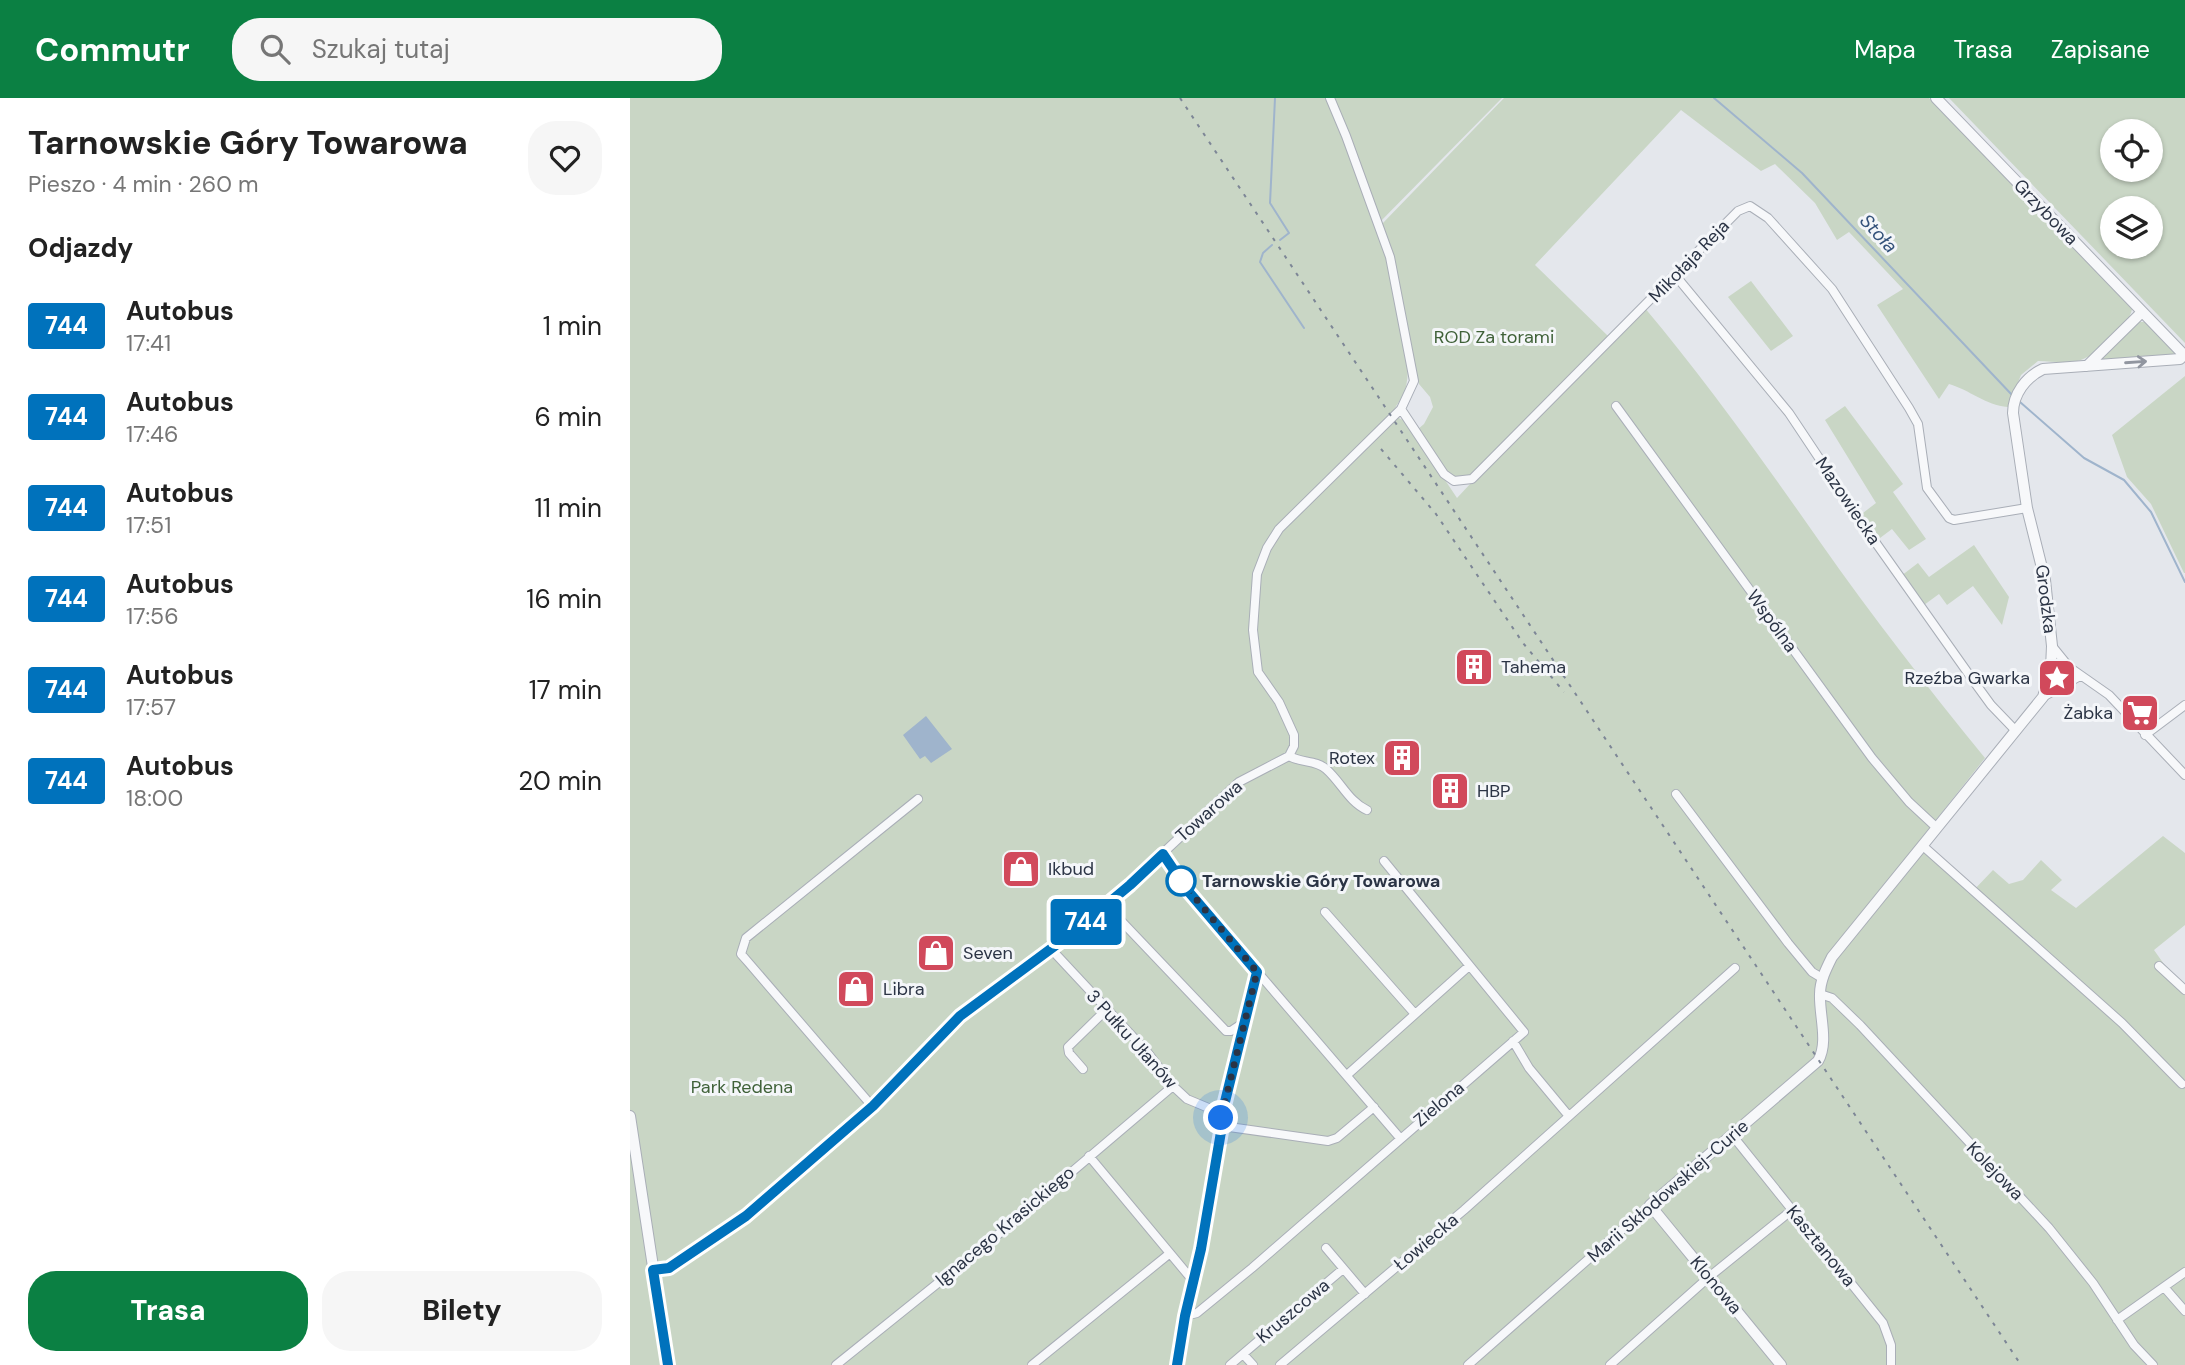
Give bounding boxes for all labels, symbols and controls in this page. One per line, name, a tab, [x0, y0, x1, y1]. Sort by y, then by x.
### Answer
search box	[232, 18, 722, 81]
text: Commutr	[35, 28, 190, 71]
icon: search	[256, 30, 294, 68]
text: Szukaj tutaj	[312, 32, 450, 66]
text: Mapa	[1854, 34, 1916, 65]
text: Trasa	[1954, 34, 2013, 65]
text: Zapisane	[2051, 34, 2150, 65]
map controls	[2100, 119, 2163, 259]
button: locate	[2100, 119, 2163, 182]
text: Tarnowskie Góry Towarowa	[28, 121, 468, 164]
button: heart	[528, 121, 602, 195]
text: Pieszo · 4 min · 260 m	[28, 169, 259, 199]
street label: Grzybowa	[2008, 174, 2084, 250]
button: layers	[2100, 196, 2163, 259]
water label: Stoła	[1854, 208, 1903, 258]
street label: Mikołaja Reja	[1643, 214, 1735, 308]
text: Odjazdy	[28, 231, 133, 265]
text: Autobus	[126, 294, 234, 328]
text: 1 min	[543, 309, 602, 343]
text: 744	[45, 310, 88, 341]
park label: ROD Za torami	[1434, 325, 1554, 349]
text: 17:41	[126, 328, 171, 358]
one-way arrow	[2125, 355, 2147, 368]
text: Autobus	[126, 385, 234, 419]
text: 6 min	[534, 400, 602, 434]
text: 744	[45, 401, 88, 432]
text: 17:46	[126, 419, 179, 449]
street label: Mazowiecka	[1810, 452, 1886, 550]
text: Autobus	[126, 476, 234, 510]
text: 11 min	[535, 491, 602, 525]
text: 744	[45, 492, 88, 523]
text: 17:51	[126, 510, 171, 540]
street label: Grodzka	[2030, 563, 2062, 635]
text: Autobus	[126, 567, 234, 601]
text: 16 min	[526, 582, 602, 616]
text: 744	[45, 583, 88, 614]
street label: Wspólna	[1741, 585, 1803, 657]
text: 17:56	[126, 601, 179, 631]
building icon: Tahema	[1453, 646, 1495, 688]
place label: Tahema	[1501, 655, 1566, 679]
place icon: Rzeźba Gwarka	[2036, 657, 2078, 699]
text: Autobus	[126, 658, 234, 692]
place label: Rzeźba Gwarka	[1904, 666, 2030, 690]
text: 17 min	[529, 673, 602, 707]
text: 744	[45, 674, 88, 705]
text: 17:57	[126, 692, 176, 722]
supermarket icon: Żabka	[2119, 692, 2161, 734]
place label: Żabka	[2063, 701, 2113, 725]
building icon: Rotex	[1381, 737, 1423, 779]
place label: Rotex	[1329, 746, 1375, 770]
text: Autobus	[126, 749, 234, 783]
text: 20 min	[518, 764, 602, 798]
text: 744	[45, 765, 88, 796]
building icon: HBP	[1429, 770, 1471, 812]
street label: Towarowa	[1171, 775, 1247, 847]
place label: HBP	[1477, 779, 1511, 803]
text: 18:00	[126, 783, 183, 813]
shop icon: Ikbud	[1000, 848, 1042, 890]
place label: Ikbud	[1048, 857, 1094, 881]
marker: Tarnowskie Góry Towarowa	[1166, 866, 1196, 896]
place label: Tarnowskie Góry Towarowa	[1202, 869, 1440, 893]
line badge: 744	[1046, 899, 1126, 945]
text: 744	[1065, 906, 1107, 937]
shop icon: Seven	[915, 932, 957, 974]
place label: Seven	[963, 941, 1013, 965]
shop icon: Libra	[835, 968, 877, 1010]
place label: Libra	[883, 977, 925, 1001]
street label: 3 Pułku Ułanów	[1081, 984, 1183, 1094]
park label: Park Redena	[691, 1075, 793, 1099]
street label: Zielona	[1409, 1076, 1469, 1132]
your location	[1203, 1100, 1238, 1135]
street label: Marii Skłodowskiej-Curie	[1582, 1114, 1754, 1268]
street label: Kolejowa	[1961, 1136, 2029, 1206]
street label: Ignacego Krasickiego	[930, 1161, 1080, 1291]
street label: Kasztanowa	[1781, 1200, 1861, 1292]
street label: Łowiecka	[1389, 1208, 1463, 1276]
street label: Klonowa	[1685, 1251, 1747, 1319]
button: Trasa	[28, 1271, 308, 1351]
button: Bilety	[322, 1271, 602, 1351]
street label: Kruszcowa	[1251, 1273, 1335, 1349]

